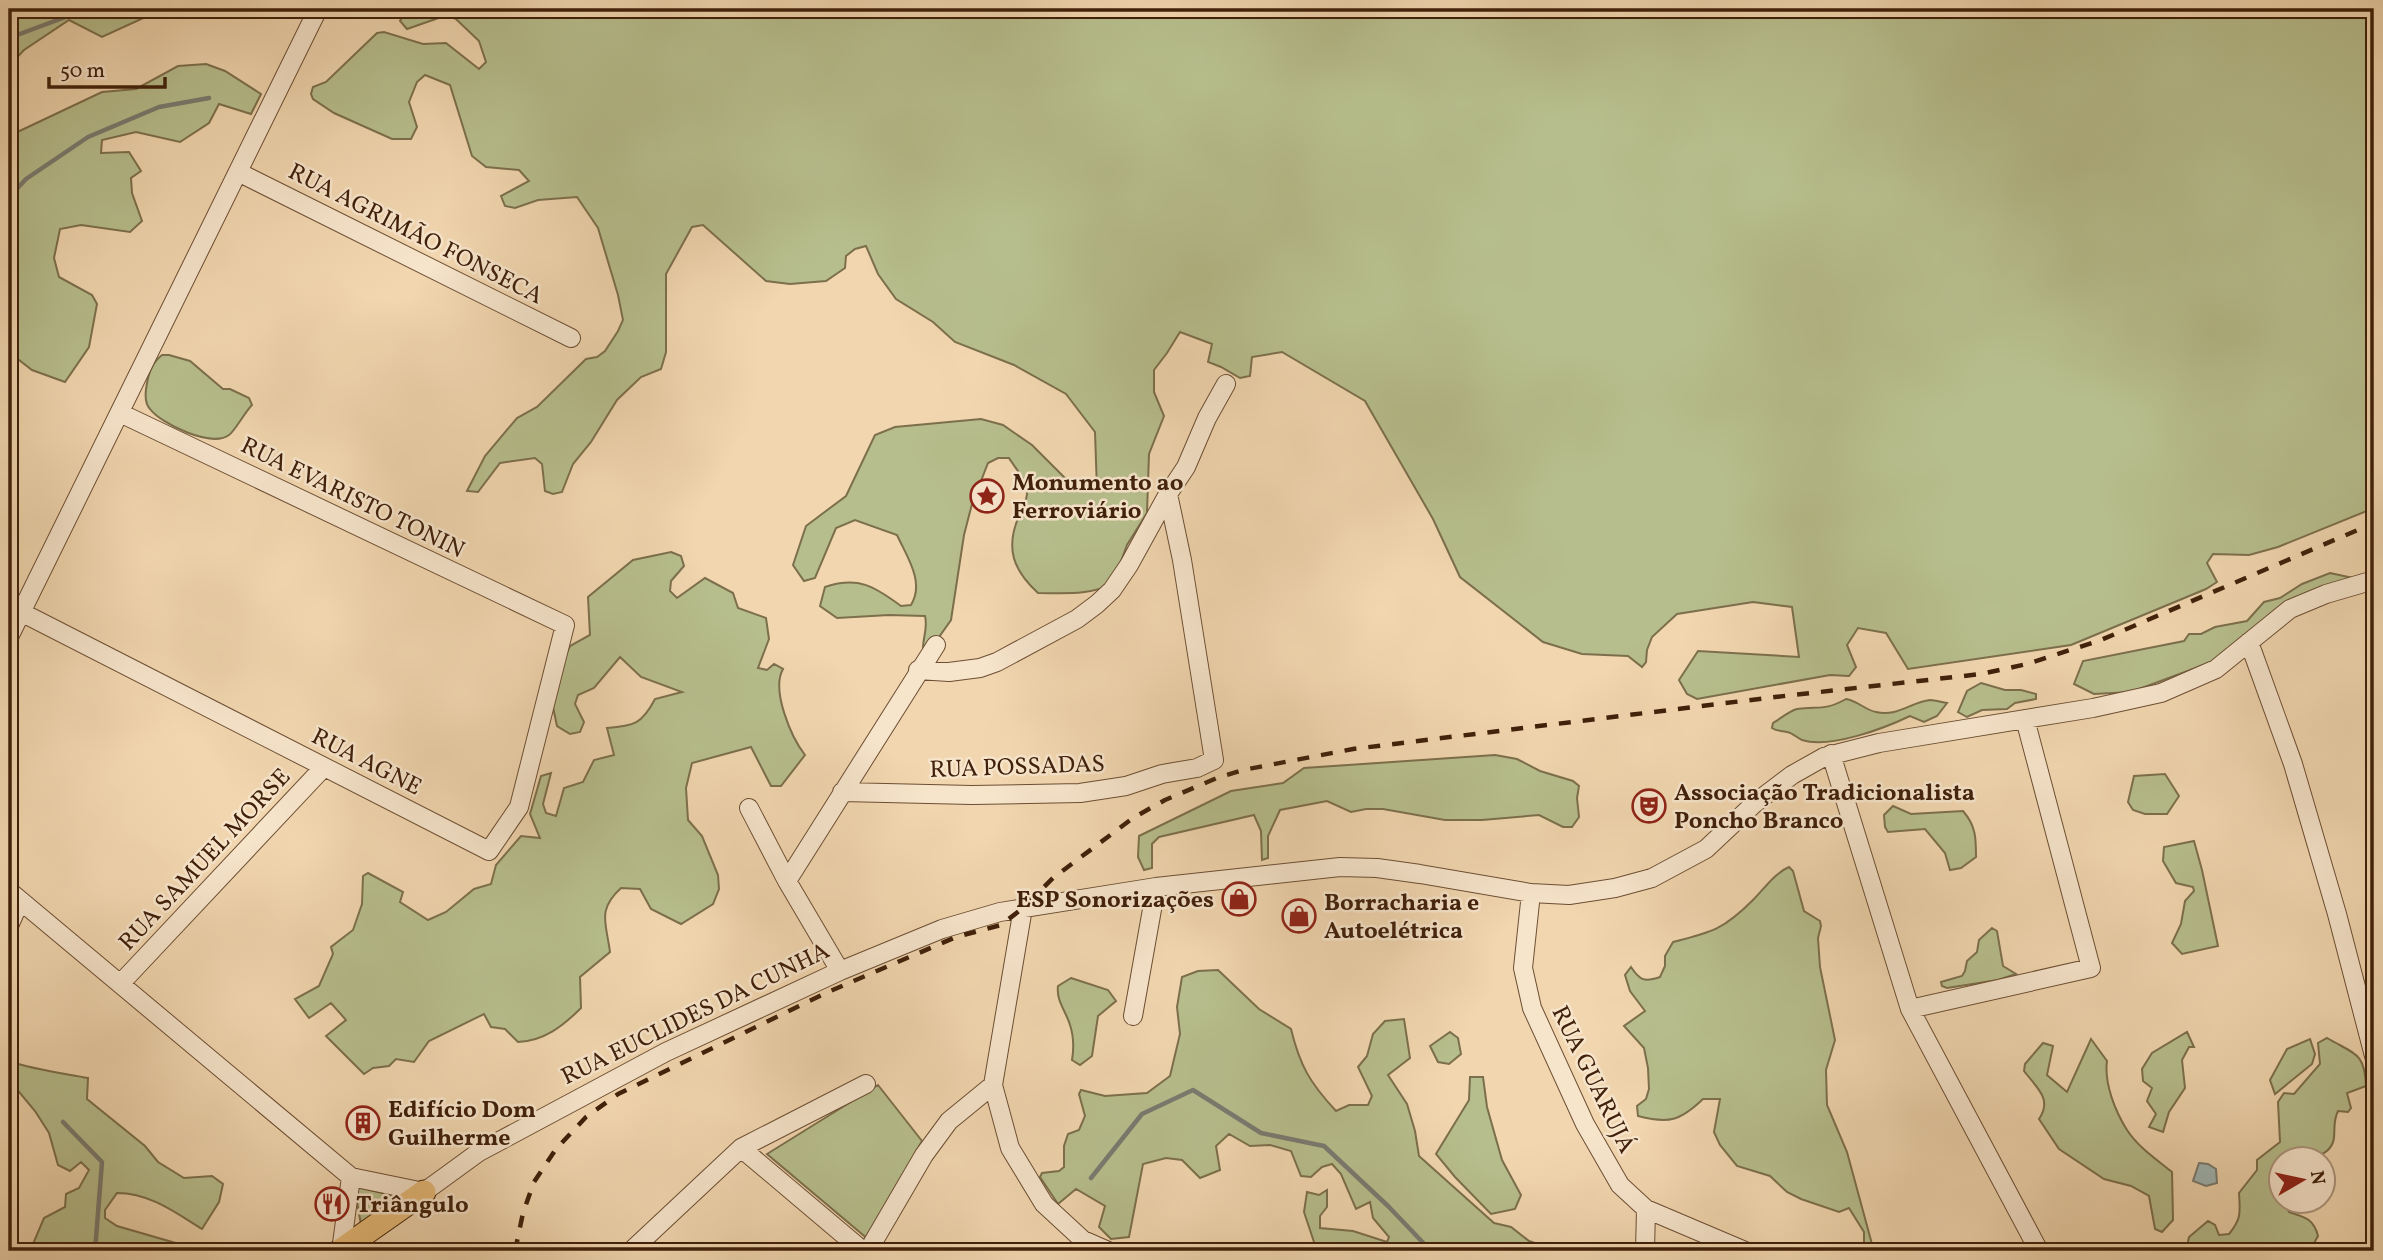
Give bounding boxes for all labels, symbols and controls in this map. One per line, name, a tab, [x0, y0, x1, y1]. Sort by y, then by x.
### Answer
scale bar	[49, 46, 164, 90]
text: 50 m	[60, 57, 105, 86]
street label: RUA AGRIMÃO FONSECA	[282, 156, 548, 314]
street label: RUA EVARISTO TONIN	[234, 430, 470, 568]
place label: Monumento ao Ferroviário	[1012, 467, 1183, 529]
place icon: Monumento ao Ferroviário	[968, 477, 1006, 515]
street label: RUA AGNE	[305, 720, 427, 805]
street label: RUA POSSADAS	[929, 748, 1105, 788]
street label: RUA SAMUEL MORSE	[112, 761, 299, 959]
place label: Associação Tradicionalista Poncho Branco	[1674, 777, 1975, 839]
theatre icon: Associação Tradicionalista Poncho Branco	[1630, 787, 1668, 825]
shop icon: ESP Sonorizações	[1220, 880, 1258, 918]
place label: ESP Sonorizações	[1016, 884, 1214, 918]
place label: Borracharia e Autoelétrica	[1324, 887, 1479, 949]
shop icon: Borracharia e Autoelétrica	[1280, 897, 1318, 935]
street label: RUA EUCLIDES DA CUNHA	[556, 935, 836, 1095]
street label: RUA GUARUJÁ	[1542, 1000, 1643, 1160]
place label: Edifício Dom Guilherme	[388, 1094, 536, 1156]
building icon: Edifício Dom Guilherme	[344, 1104, 382, 1142]
north arrow	[2268, 1144, 2338, 1214]
text: N	[2303, 1169, 2331, 1187]
restaurant icon: Triângulo	[313, 1185, 351, 1223]
place label: Triângulo	[356, 1189, 469, 1223]

